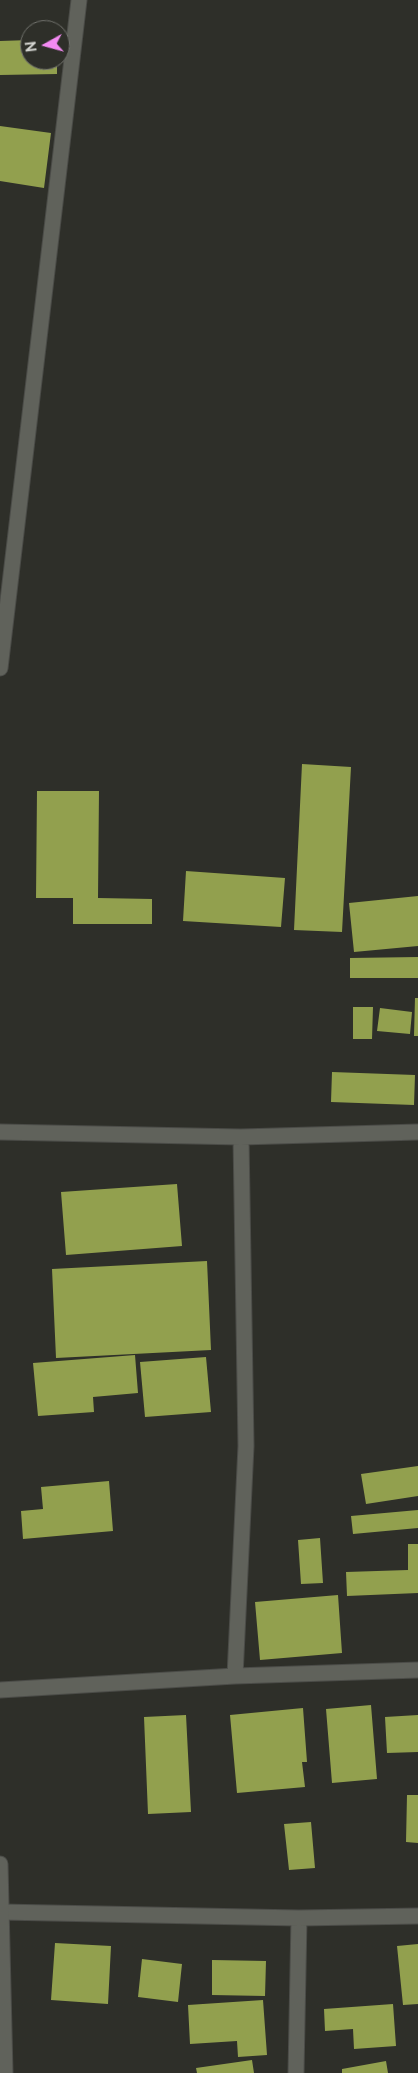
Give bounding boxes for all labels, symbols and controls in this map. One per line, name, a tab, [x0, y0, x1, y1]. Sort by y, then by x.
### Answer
north arrow	[20, 20, 70, 70]
text: N	[23, 40, 40, 53]

